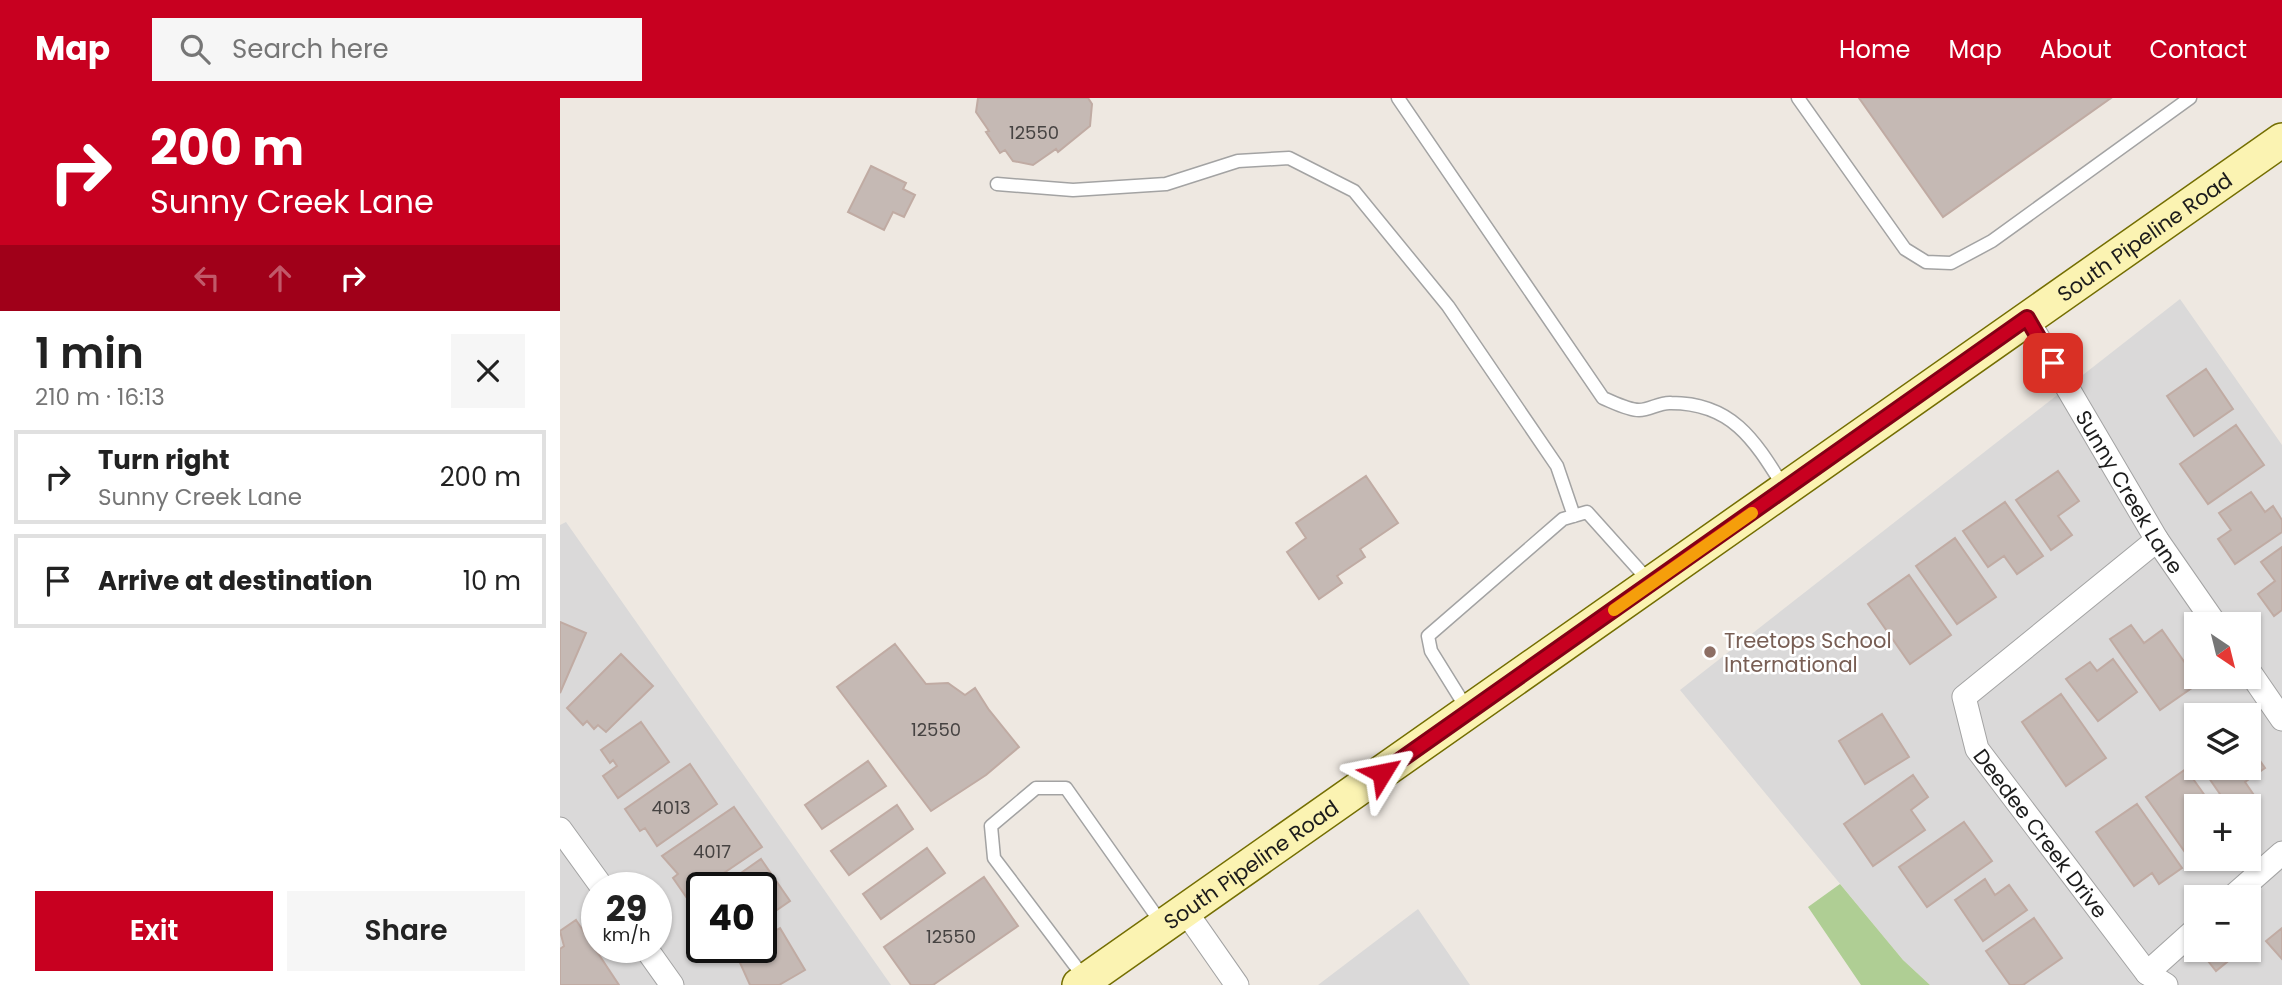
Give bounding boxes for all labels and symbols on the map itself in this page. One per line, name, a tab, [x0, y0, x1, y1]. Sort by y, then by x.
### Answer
house number: 12550	[1009, 120, 1059, 145]
street label: South Pipeline Road	[2051, 165, 2238, 308]
pin	[2023, 333, 2083, 393]
street label: Sunny Creek Lane	[2069, 405, 2190, 579]
north arrow	[2184, 612, 2261, 690]
place label: Treetops School International	[1724, 626, 1892, 679]
marker: Treetops School International	[1702, 644, 1718, 660]
house number: 12550	[911, 717, 961, 742]
position arrow	[1345, 736, 1419, 810]
street label: Deedee Creek Drive	[1967, 742, 2115, 924]
street label: South Pipeline Road	[1158, 793, 1344, 936]
house number: 4013	[652, 795, 691, 820]
house number: 4017	[693, 839, 731, 864]
speed limit sign: 40	[686, 872, 777, 963]
house number: 12550	[926, 924, 976, 949]

